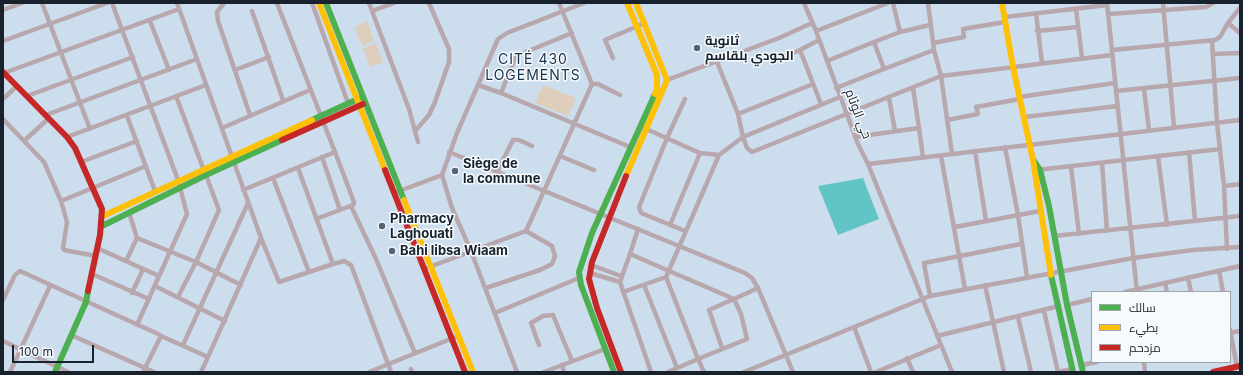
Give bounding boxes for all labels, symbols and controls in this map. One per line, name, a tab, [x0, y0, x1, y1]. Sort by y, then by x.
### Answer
place label: ثانوية الجودي بلقاسم	[705, 33, 794, 64]
marker: ثانوية الجودي بلقاسم	[692, 43, 702, 53]
district label: CITÉ 430 LOGEMENTS	[485, 52, 581, 84]
street label: حي الوئام	[841, 87, 875, 141]
place label: Siège de la commune	[463, 156, 540, 187]
marker: Siège de la commune	[450, 166, 460, 176]
place label: Pharmacy Laghouati	[390, 211, 454, 242]
marker: Pharmacy Laghouati	[377, 221, 387, 231]
place label: Bahi libsa Wiaam	[400, 243, 508, 259]
marker: Bahi libsa Wiaam	[387, 246, 397, 256]
legend	[1091, 291, 1231, 363]
text: سالك	[1129, 300, 1156, 315]
text: بطيء	[1129, 320, 1158, 335]
scale bar	[14, 337, 96, 363]
text: مزدحم	[1129, 340, 1161, 355]
text: 100 m	[19, 344, 53, 359]

